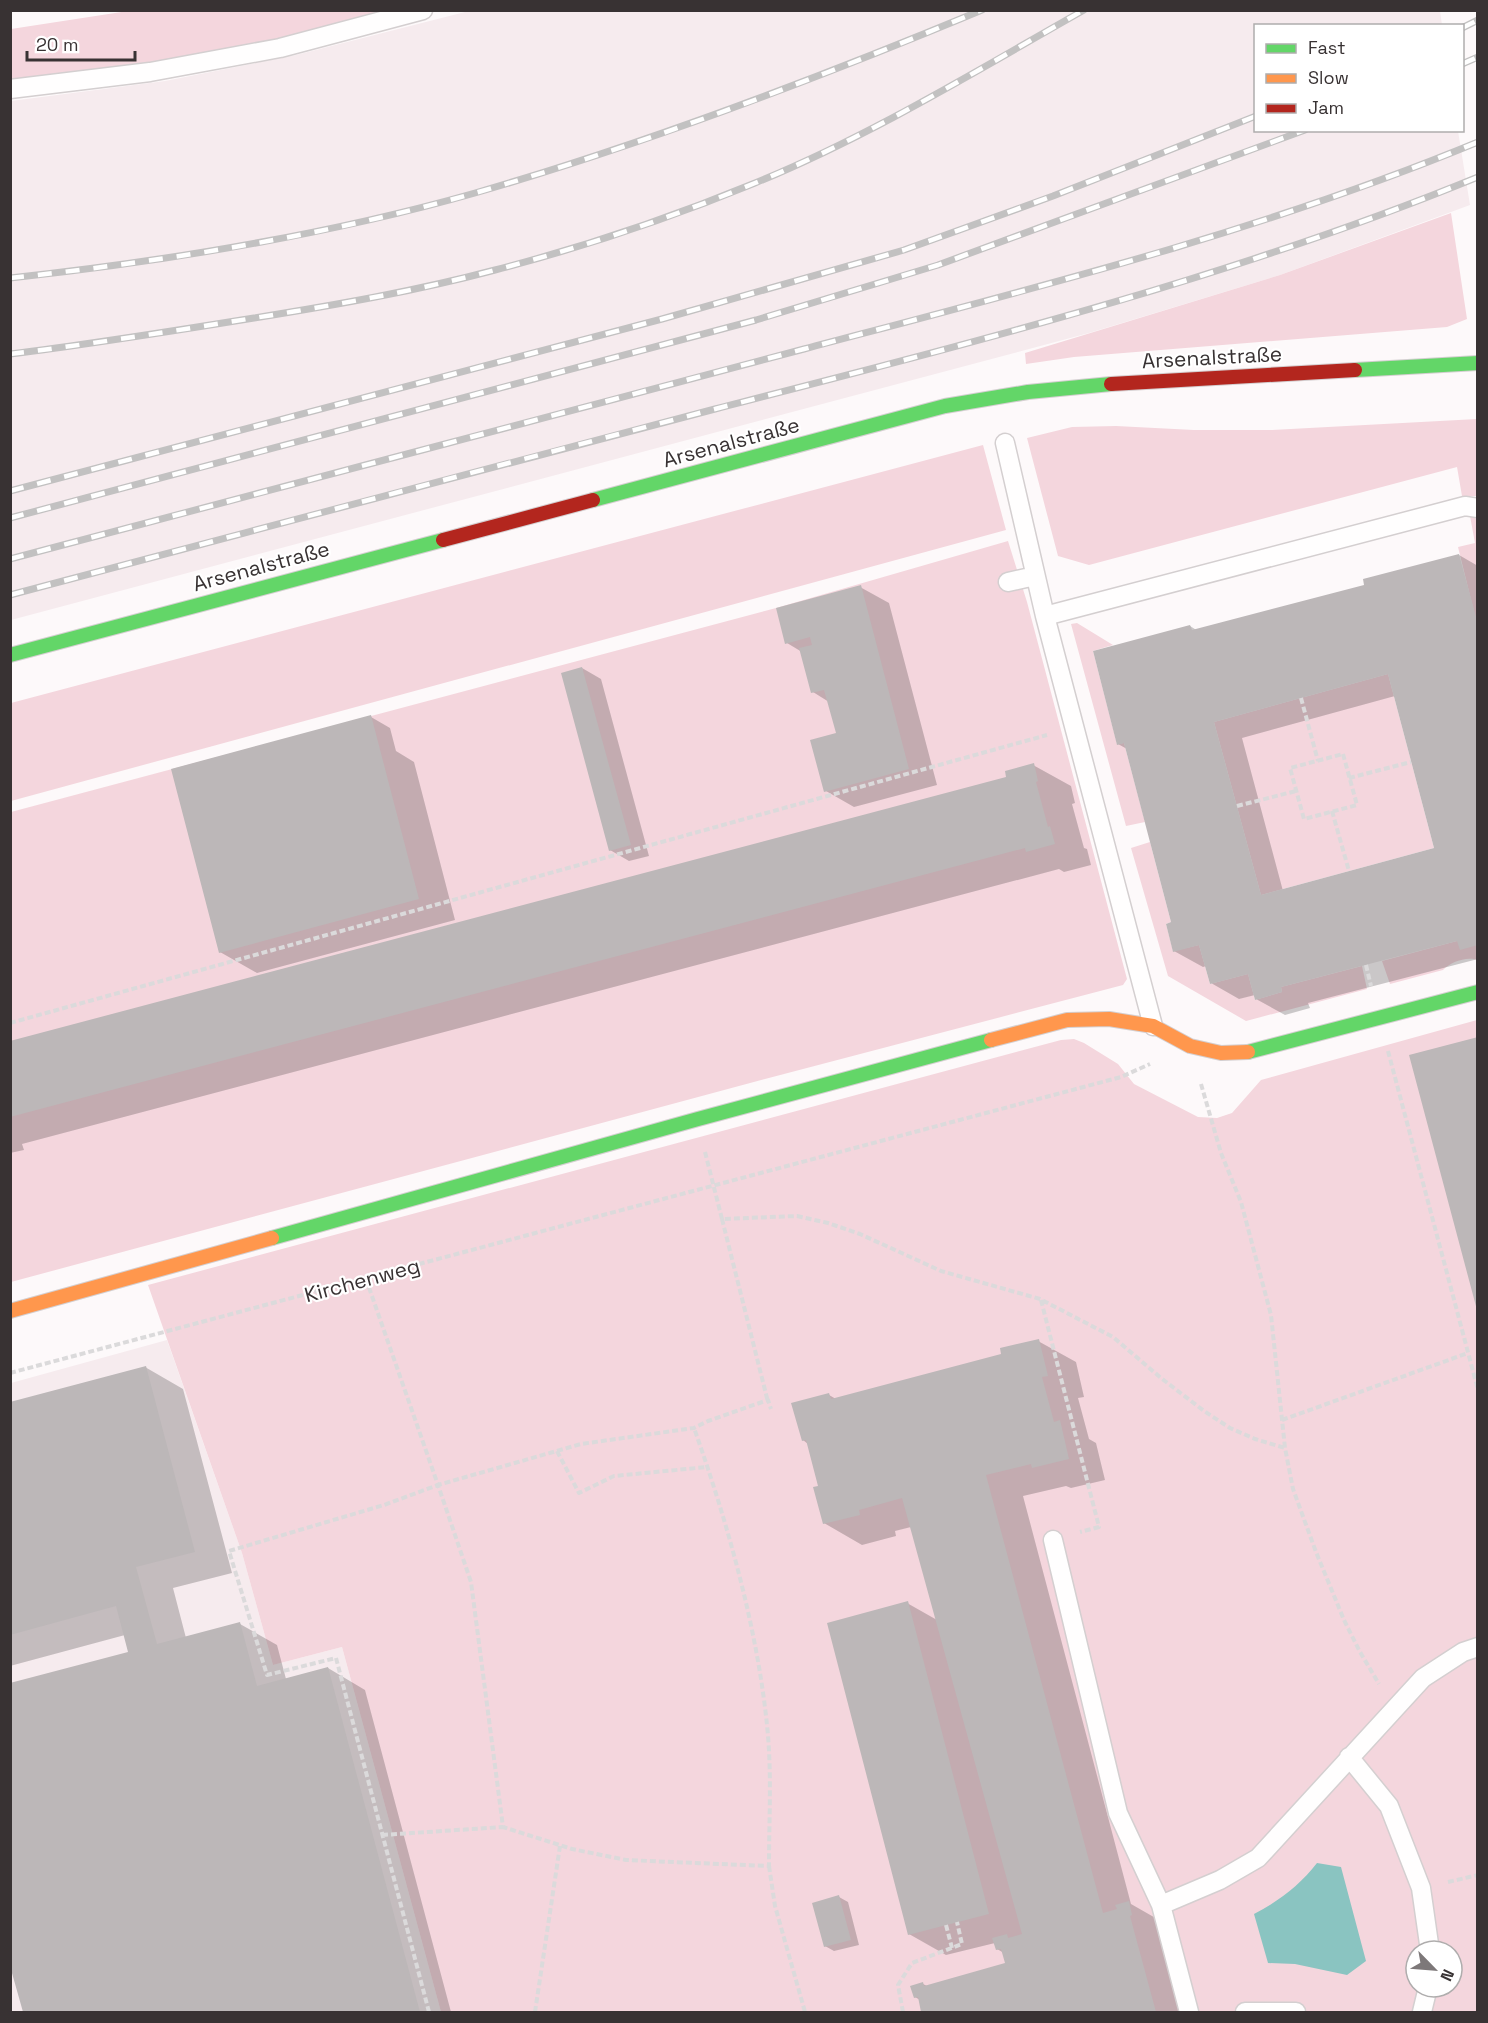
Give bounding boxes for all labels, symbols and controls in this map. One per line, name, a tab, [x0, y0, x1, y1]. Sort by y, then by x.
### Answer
scale bar	[27, 24, 135, 62]
legend	[1254, 24, 1464, 132]
text: 20 m	[36, 33, 79, 56]
text: Fast	[1308, 36, 1345, 59]
text: Slow	[1308, 66, 1349, 89]
text: Jam	[1308, 96, 1344, 119]
street label: Arsenalstraße	[1141, 340, 1283, 374]
street label: Arsenalstraße	[660, 411, 802, 473]
street label: Arsenalstraße	[190, 535, 332, 597]
street label: Kirchenweg	[301, 1252, 423, 1308]
north arrow	[1404, 1939, 1464, 1999]
text: N	[1435, 1966, 1459, 1984]

